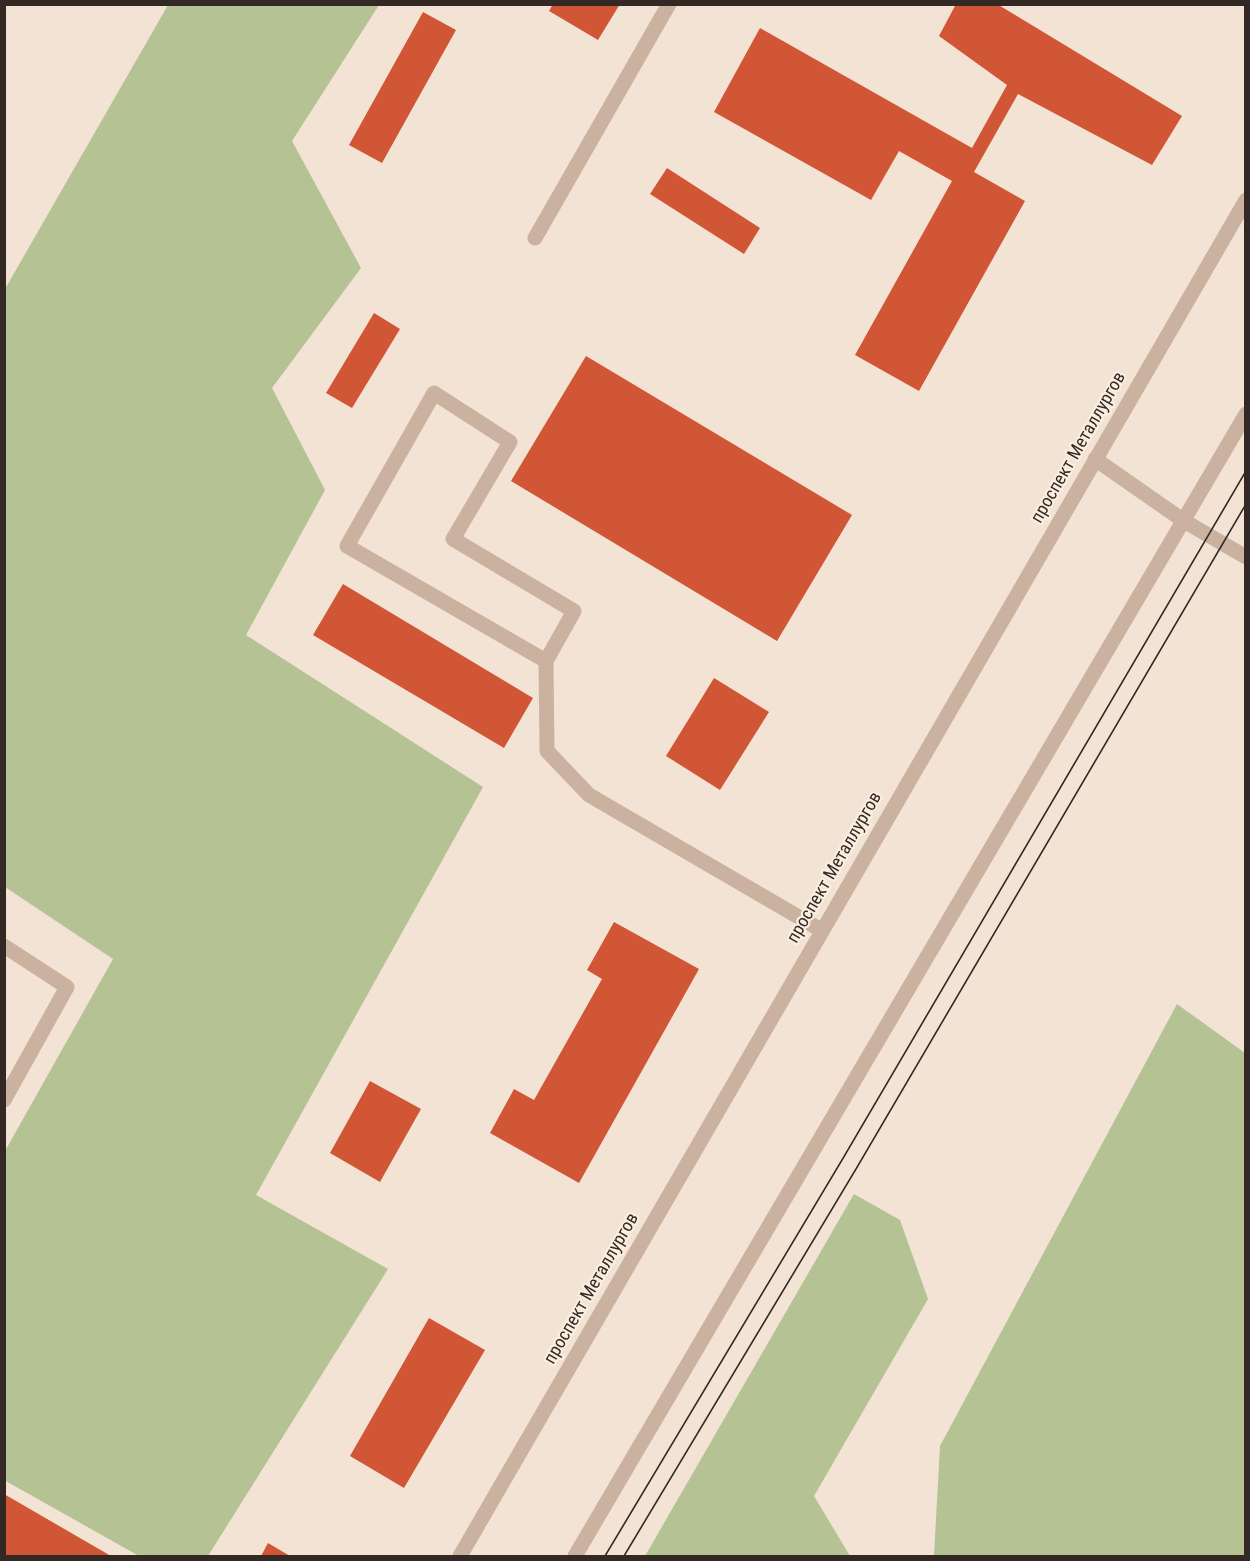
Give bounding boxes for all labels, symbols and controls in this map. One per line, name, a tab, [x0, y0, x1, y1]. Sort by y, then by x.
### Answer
street label: проспект Металлургов	[1027, 369, 1131, 527]
street label: проспект Металлургов	[783, 789, 887, 947]
street label: проспект Металлургов	[540, 1210, 644, 1368]

